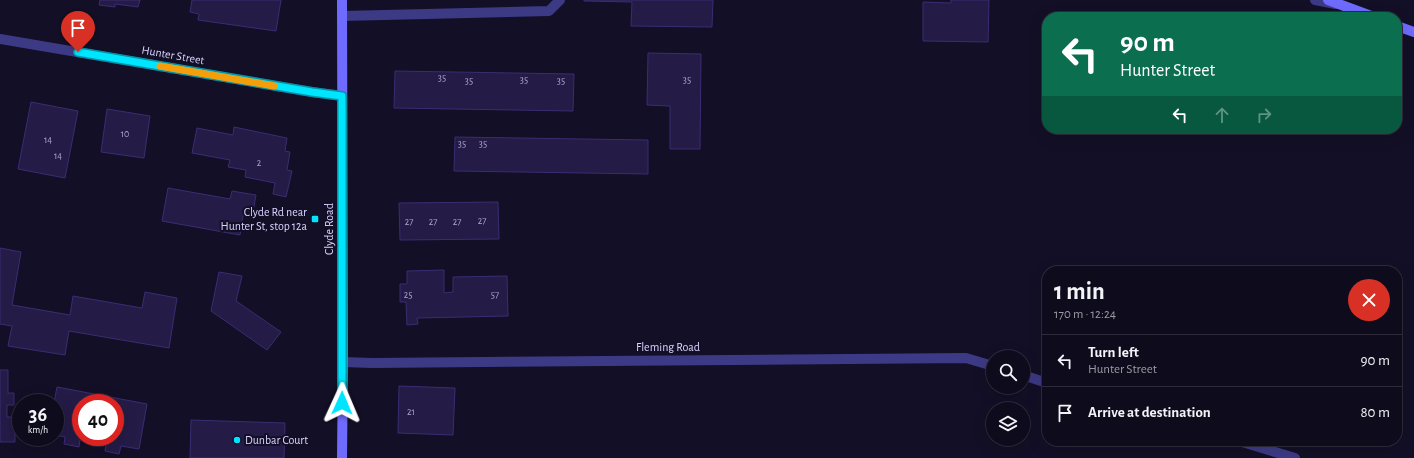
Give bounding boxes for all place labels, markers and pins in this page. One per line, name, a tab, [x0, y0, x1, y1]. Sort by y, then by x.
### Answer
pin	[61, 11, 95, 52]
place label: Clyde Rd near Hunter St, stop 12a	[221, 206, 307, 232]
marker: Clyde Rd near Hunter St, stop 12a	[310, 214, 320, 224]
place label: Dunbar Court	[245, 434, 308, 446]
marker: Dunbar Court	[232, 435, 242, 445]

